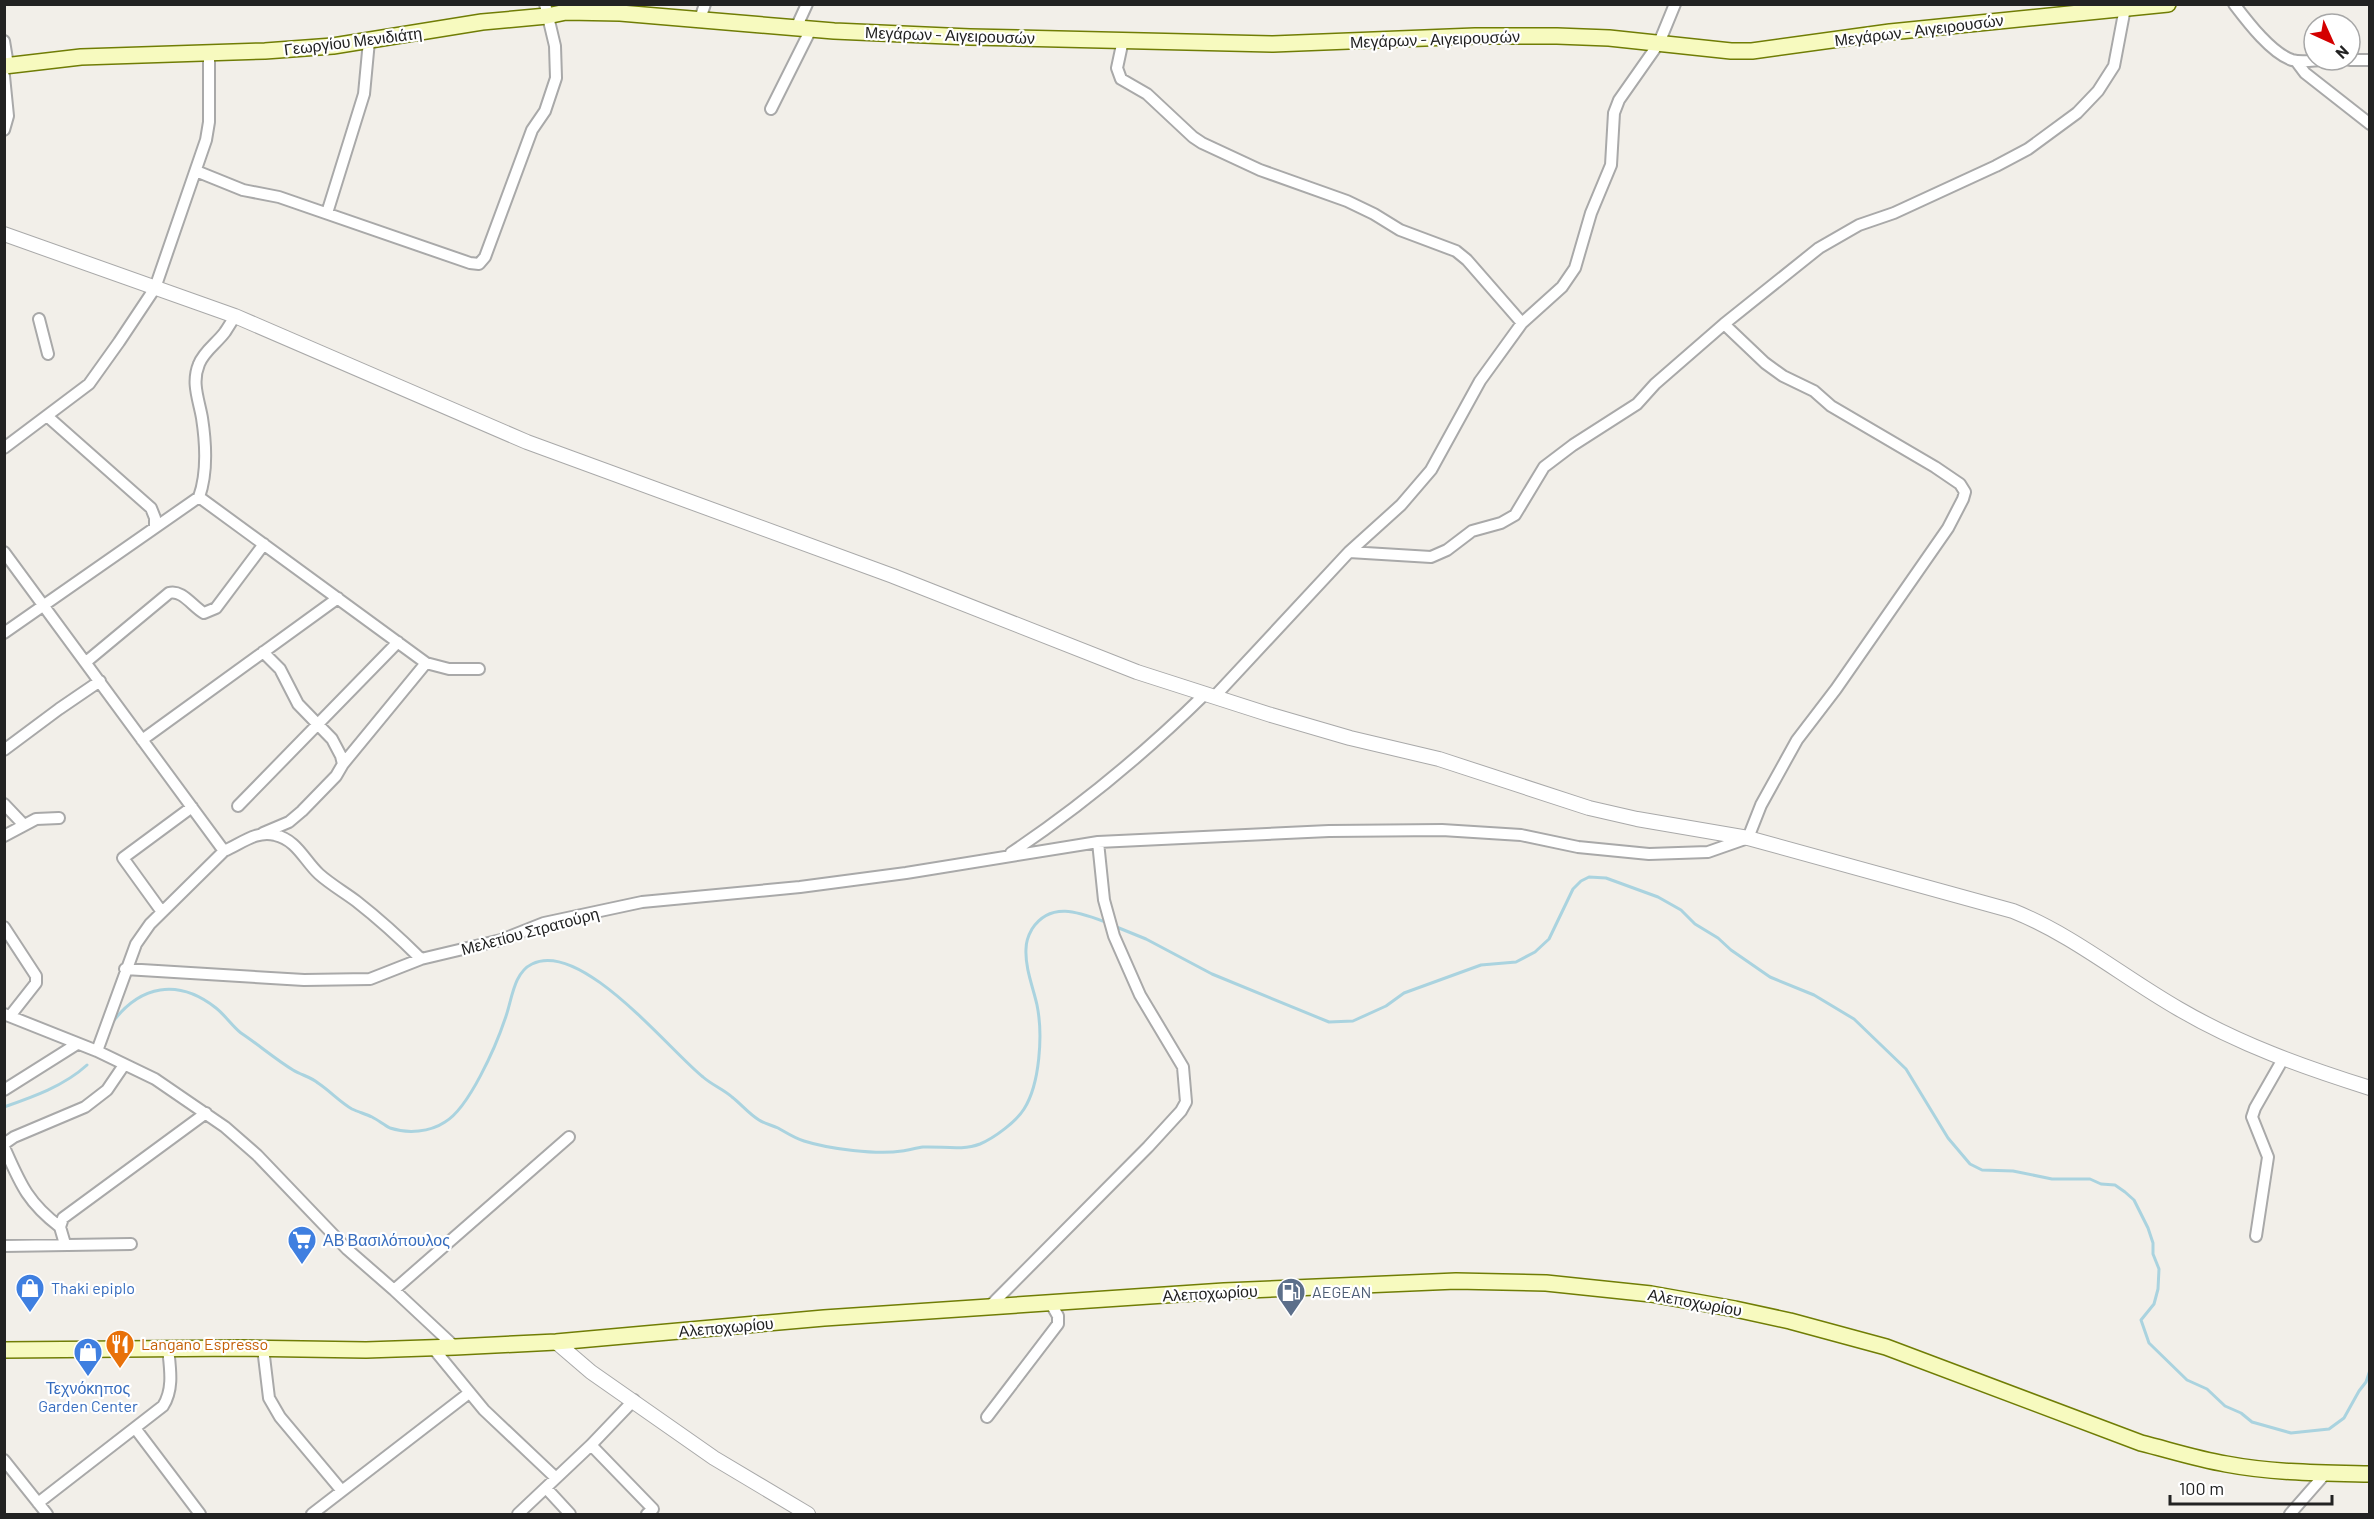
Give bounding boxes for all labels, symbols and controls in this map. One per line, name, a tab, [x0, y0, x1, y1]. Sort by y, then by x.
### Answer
street label: Μεγάρων - Αιγειρουσών	[1833, 10, 2004, 49]
north arrow	[2302, 12, 2362, 72]
street label: Μεγάρων - Αιγειρουσών	[865, 22, 1035, 47]
street label: Γεωργίου Μενιδιάτη	[283, 23, 423, 58]
street label: Μεγάρων - Αιγειρουσών	[1350, 26, 1520, 51]
text: N	[2332, 42, 2353, 63]
street label: Μελετίου Στρατούρη	[459, 903, 601, 958]
supermarket icon: ΑΒ Βασιλόπουλος	[286, 1224, 318, 1266]
place label: ΑΒ Βασιλόπουλος	[323, 1230, 450, 1249]
shop icon: Thaki epiplo	[14, 1272, 46, 1314]
fuel station icon: AEGEAN	[1275, 1276, 1307, 1318]
place label: Thaki epiplo	[51, 1278, 135, 1297]
street label: Αλεποχωρίου	[1162, 1281, 1258, 1304]
place label: AEGEAN	[1312, 1282, 1371, 1301]
street label: Αλεποχωρίου	[1646, 1284, 1744, 1319]
street label: Αλεποχωρίου	[678, 1313, 774, 1340]
restaurant icon: Langano Espresso	[104, 1328, 136, 1370]
place label: Langano Espresso	[141, 1334, 268, 1353]
shop icon: Τεχνόκηπος Garden Center	[72, 1336, 104, 1378]
place label: Τεχνόκηπος Garden Center	[38, 1378, 138, 1415]
scale bar	[2170, 1468, 2332, 1506]
text: 100 m	[2179, 1477, 2224, 1499]

